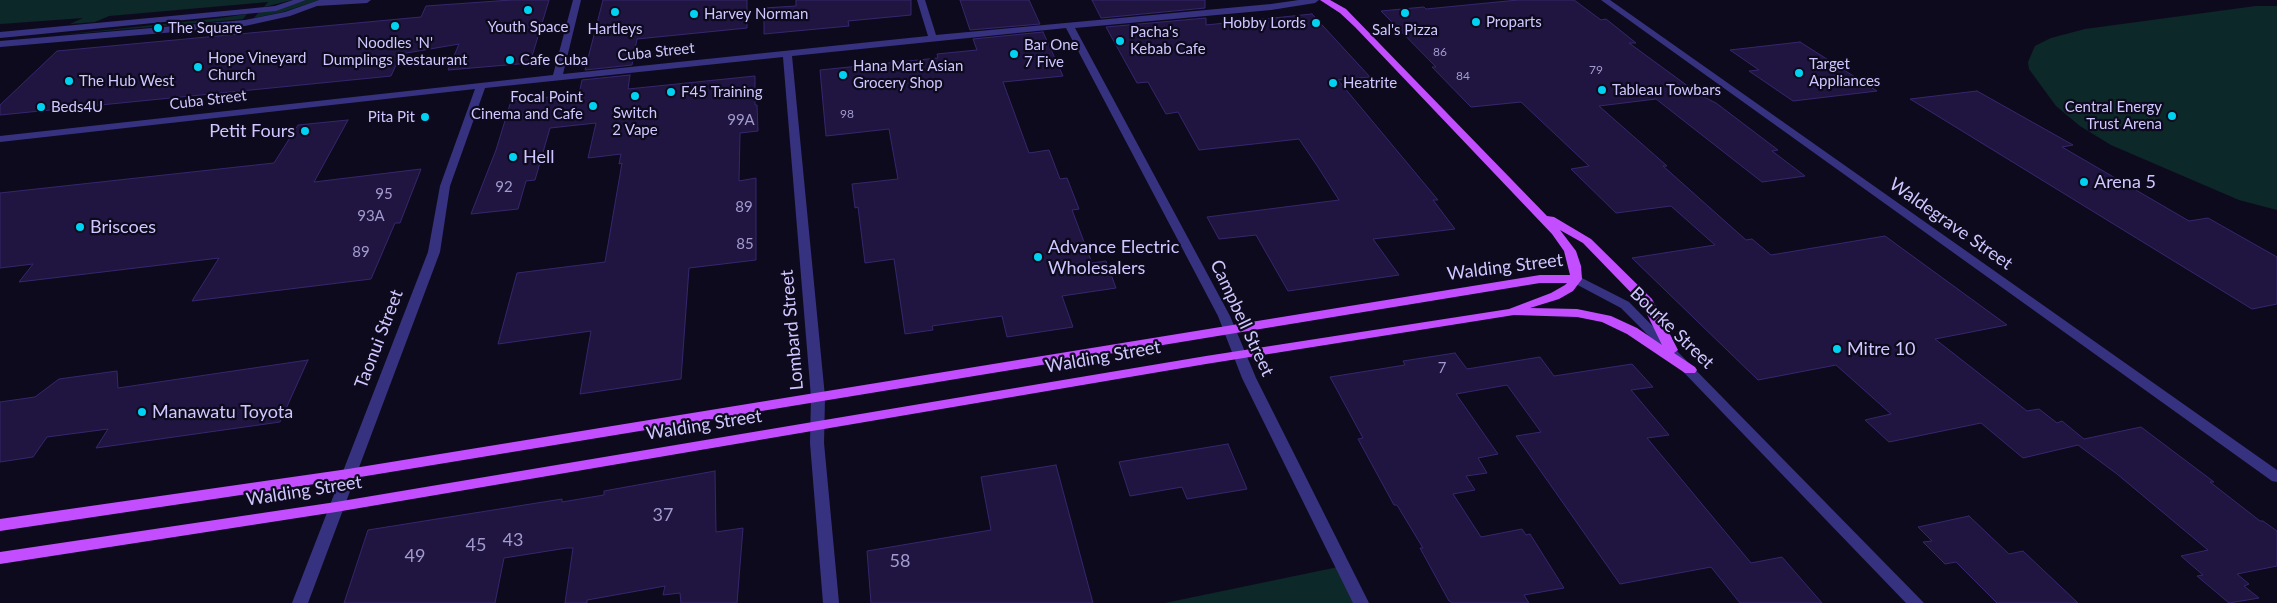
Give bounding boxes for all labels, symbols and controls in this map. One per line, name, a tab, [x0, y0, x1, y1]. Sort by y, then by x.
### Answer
marker: Youth Space	[522, 4, 534, 16]
place label: Harvey Norman	[704, 5, 808, 23]
marker: Hartleys	[609, 6, 621, 18]
marker: Sal's Pizza	[1399, 7, 1411, 19]
marker: Harvey Norman	[688, 8, 700, 20]
place label: Proparts	[1486, 13, 1542, 31]
place label: Hobby Lords	[1222, 14, 1306, 32]
marker: Proparts	[1470, 16, 1482, 28]
marker: Hobby Lords	[1310, 17, 1322, 29]
place label: Youth Space	[488, 18, 568, 36]
place label: The Square	[168, 19, 242, 37]
marker: Noodles 'N' Dumplings Restaurant	[389, 20, 401, 32]
place label: Hartleys	[588, 20, 642, 38]
place label: Sal's Pizza	[1372, 21, 1438, 39]
marker: The Square	[152, 22, 164, 34]
place label: Pacha's Kebab Cafe	[1130, 23, 1206, 58]
place label: Noodles 'N' Dumplings Restaurant	[323, 34, 467, 69]
marker: Pacha's Kebab Cafe	[1114, 35, 1126, 47]
place label: Bar One 7 Five	[1024, 36, 1078, 71]
street label: Cuba Street	[617, 39, 695, 65]
house number: 86	[1433, 45, 1447, 59]
marker: Bar One 7 Five	[1008, 48, 1020, 60]
place label: Hope Vineyard Church	[208, 49, 306, 84]
place label: Cafe Cuba	[520, 51, 588, 69]
marker: Cafe Cuba	[504, 54, 516, 66]
place label: Target Appliances	[1809, 55, 1880, 90]
place label: Hana Mart Asian Grocery Shop	[853, 57, 963, 92]
marker: Hope Vineyard Church	[192, 61, 204, 73]
house number: 79	[1589, 63, 1603, 77]
marker: Target Appliances	[1793, 67, 1805, 79]
marker: Hana Mart Asian Grocery Shop	[837, 69, 849, 81]
house number: 84	[1456, 69, 1470, 83]
place label: The Hub West	[79, 72, 174, 90]
place label: Heatrite	[1343, 74, 1397, 92]
marker: The Hub West	[63, 75, 75, 87]
marker: Heatrite	[1327, 77, 1339, 89]
place label: Tableau Towbars	[1612, 81, 1721, 99]
place label: F45 Training	[681, 83, 762, 101]
marker: Tableau Towbars	[1596, 84, 1608, 96]
street label: Cuba Street	[168, 86, 248, 114]
marker: F45 Training	[665, 86, 677, 98]
place label: Focal Point Cinema and Cafe	[471, 88, 583, 123]
marker: Switch 2 Vape	[629, 90, 641, 102]
place label: Beds4U	[51, 98, 103, 116]
place label: Central Energy Trust Arena	[2065, 98, 2162, 133]
marker: Focal Point Cinema and Cafe	[587, 100, 599, 112]
marker: Beds4U	[35, 101, 47, 113]
place label: Switch 2 Vape	[612, 104, 658, 139]
house number: 98	[840, 107, 854, 121]
place label: Pita Pit	[368, 108, 415, 126]
marker: Central Energy Trust Arena	[2166, 110, 2178, 122]
marker: Pita Pit	[419, 111, 431, 123]
house number: 99A	[727, 111, 755, 129]
place label: Petit Fours	[209, 120, 295, 142]
marker: Petit Fours	[299, 125, 311, 137]
place label: Hell	[523, 146, 554, 168]
marker: Hell	[507, 151, 519, 163]
place label: Arena 5	[2094, 171, 2156, 193]
street label: Waldegrave Street	[1885, 173, 2017, 275]
marker: Arena 5	[2078, 176, 2090, 188]
house number: 92	[495, 178, 513, 196]
house number: 95	[375, 185, 393, 203]
house number: 89	[735, 198, 753, 216]
house number: 93A	[357, 207, 385, 225]
place label: Briscoes	[90, 216, 156, 238]
marker: Briscoes	[74, 221, 86, 233]
house number: 85	[736, 235, 754, 253]
place label: Advance Electric Wholesalers	[1048, 236, 1179, 278]
house number: 89	[352, 243, 370, 261]
street label: Walding Street	[1446, 249, 1564, 285]
marker: Advance Electric Wholesalers	[1032, 251, 1044, 263]
street label: Campbell Street	[1206, 256, 1278, 380]
street label: Lombard Street	[776, 269, 808, 391]
street label: Bourke Street	[1625, 283, 1719, 373]
street label: Taonui Street	[350, 287, 408, 391]
street label: Walding Street	[1044, 336, 1162, 378]
place label: Mitre 10	[1847, 338, 1916, 360]
marker: Mitre 10	[1831, 343, 1843, 355]
house number: 7	[1438, 359, 1446, 377]
place label: Manawatu Toyota	[152, 401, 293, 423]
street label: Walding Street	[645, 405, 763, 445]
marker: Manawatu Toyota	[136, 406, 148, 418]
street label: Walding Street	[245, 471, 363, 511]
house number: 37	[653, 504, 673, 526]
house number: 43	[503, 529, 523, 551]
house number: 45	[466, 534, 486, 556]
house number: 49	[405, 545, 425, 567]
house number: 58	[890, 550, 910, 572]

